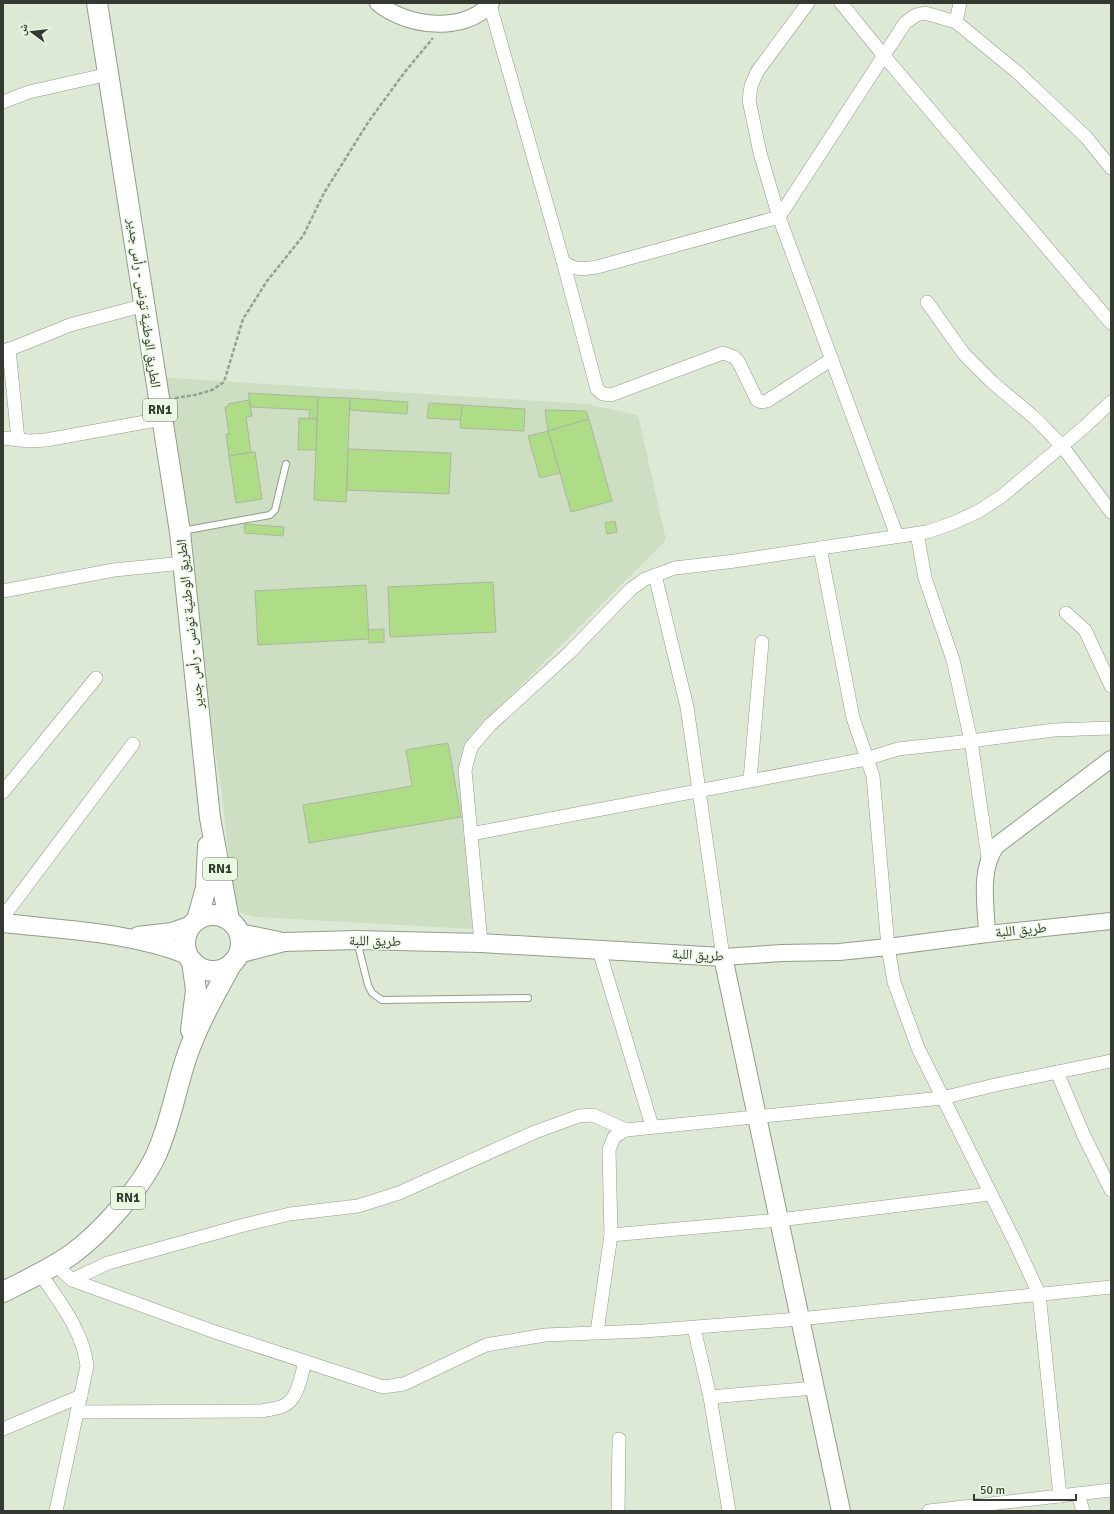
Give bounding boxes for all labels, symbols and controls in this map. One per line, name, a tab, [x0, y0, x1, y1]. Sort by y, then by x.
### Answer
north arrow	[12, 12, 52, 52]
text: ش	[15, 22, 32, 37]
street label: الطريق الوطنية تونس - رأس جدير	[123, 216, 164, 389]
road number: RN1	[143, 399, 177, 421]
street label: الطريق الوطنية تونس - رأس جدير	[173, 538, 208, 711]
road number: RN1	[203, 858, 237, 880]
street label: طريق اللبة	[994, 919, 1048, 942]
street label: طريق اللبة	[349, 932, 401, 951]
street label: طريق اللبة	[672, 945, 724, 966]
road number: RN1	[111, 1187, 145, 1209]
scale bar	[974, 1476, 1076, 1502]
text: 50 m	[980, 1483, 1005, 1498]

